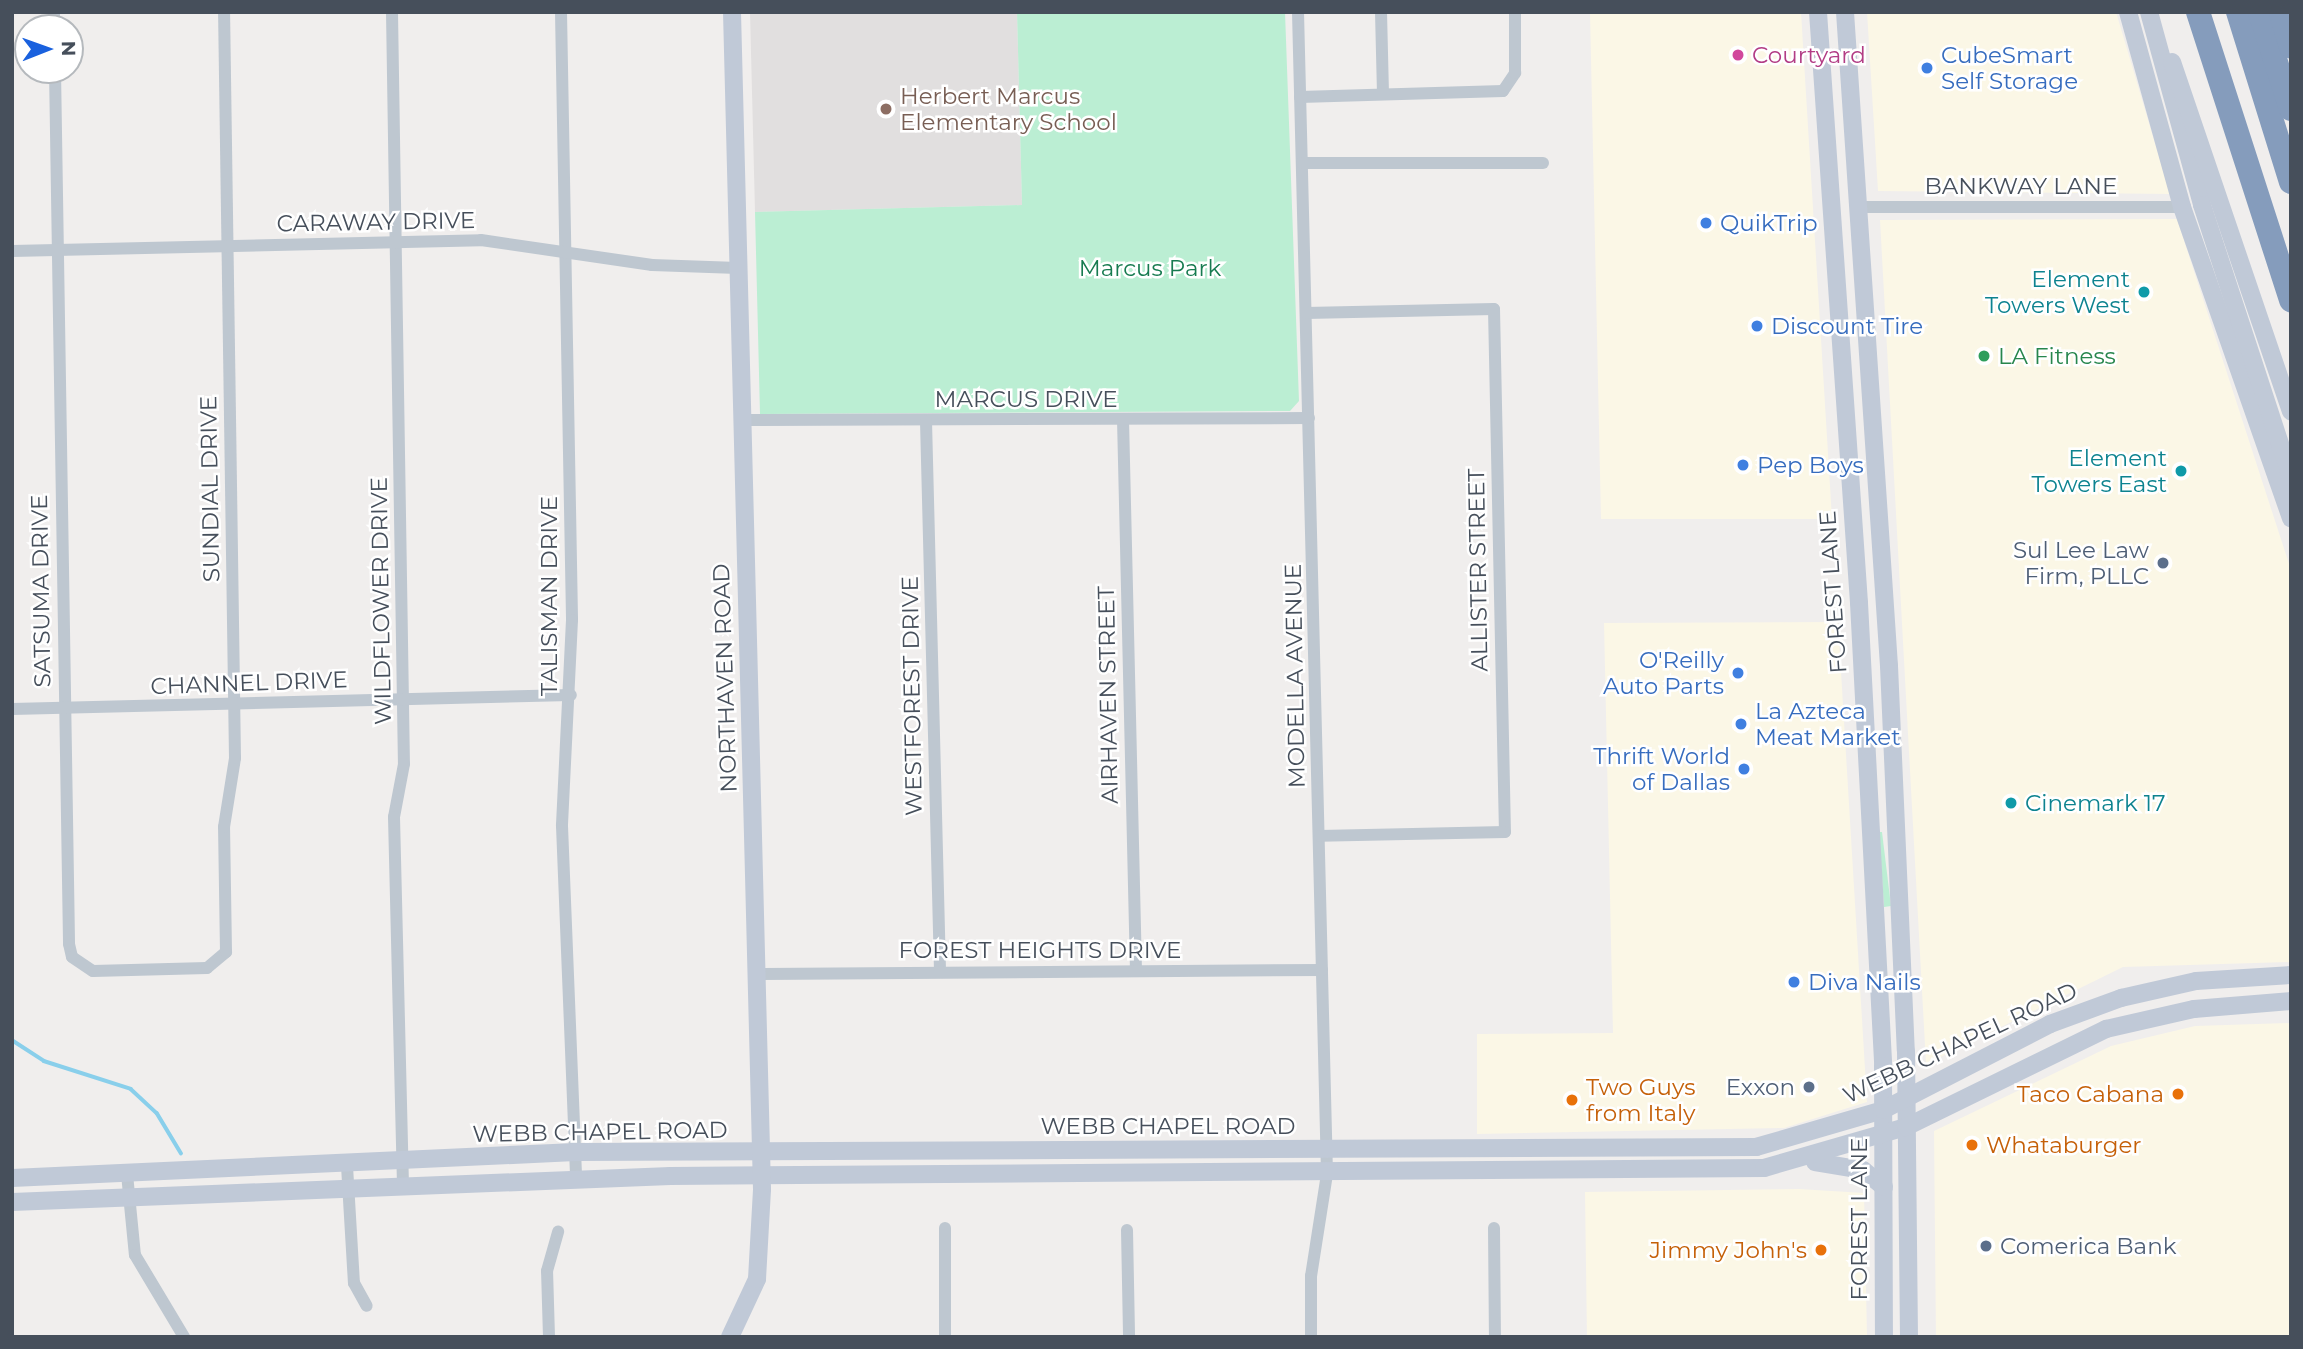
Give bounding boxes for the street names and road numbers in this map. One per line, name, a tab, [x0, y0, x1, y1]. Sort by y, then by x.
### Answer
street label: BANKWAY LANE	[1925, 172, 2117, 200]
street label: CARAWAY DRIVE	[276, 206, 476, 238]
street label: MARCUS DRIVE	[934, 385, 1118, 413]
street label: SUNDIAL DRIVE	[195, 396, 225, 582]
street label: ALLISTER STREET	[1462, 468, 1494, 672]
street label: WILDFLOWER DRIVE	[365, 477, 397, 725]
street label: SATSUMA DRIVE	[26, 494, 56, 688]
street label: TALISMAN DRIVE	[535, 496, 563, 696]
street label: FOREST LANE	[1814, 510, 1852, 674]
street label: NORTHAVEN ROAD	[707, 563, 743, 793]
street label: MODELLA AVENUE	[1279, 564, 1311, 788]
street label: WESTFOREST DRIVE	[896, 576, 928, 816]
street label: AIRHAVEN STREET	[1092, 586, 1124, 804]
street label: CHANNEL DRIVE	[150, 666, 348, 700]
street label: FOREST HEIGHTS DRIVE	[899, 936, 1181, 964]
street label: WEBB CHAPEL ROAD	[1839, 977, 2081, 1109]
street label: WEBB CHAPEL ROAD	[1040, 1112, 1296, 1140]
street label: WEBB CHAPEL ROAD	[472, 1116, 728, 1148]
street label: FOREST LANE	[1845, 1138, 1873, 1300]

